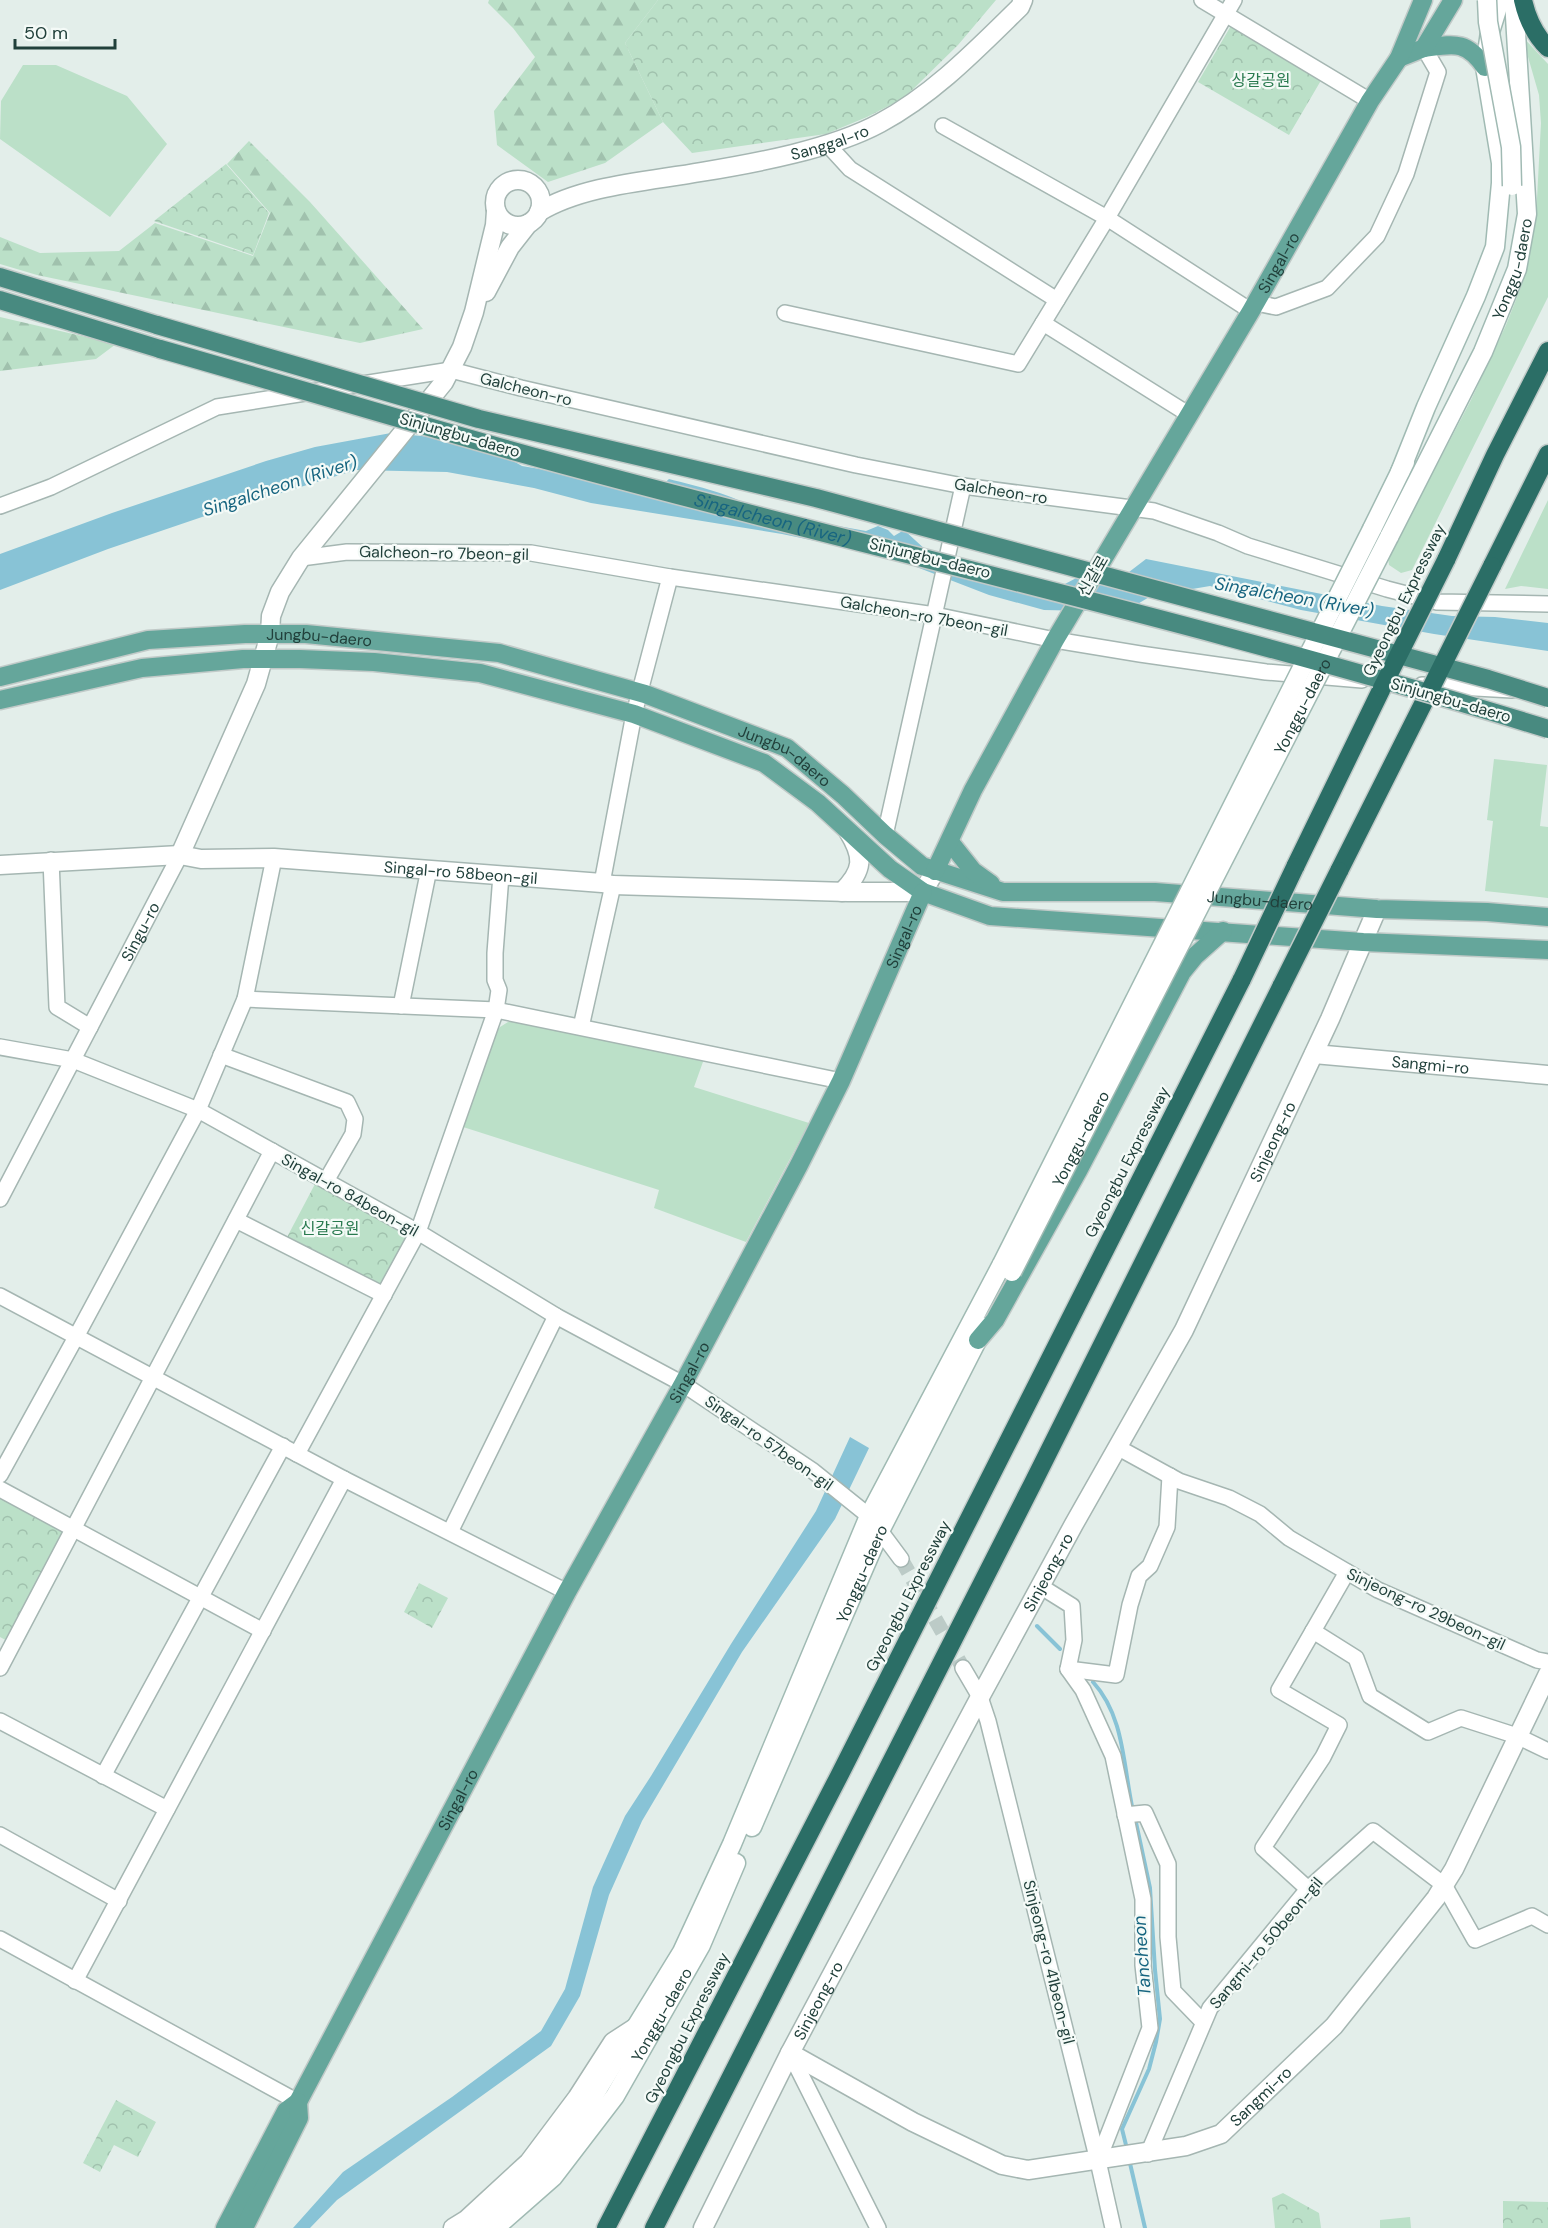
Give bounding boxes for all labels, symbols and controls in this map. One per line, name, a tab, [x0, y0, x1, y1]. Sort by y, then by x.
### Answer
scale bar	[15, 12, 116, 50]
text: 50 m	[24, 21, 68, 45]
park label: 상갈공원	[1232, 70, 1290, 91]
street label: Sanggal-ro	[788, 119, 872, 165]
street label: Yonggu-daero	[1487, 217, 1537, 323]
street label: Singal-ro	[1253, 228, 1304, 297]
street label: Galcheon-ro	[478, 367, 574, 411]
street label: Sinjungbu-daero	[397, 408, 523, 462]
water label: Singalcheon (River)	[200, 450, 361, 522]
street label: Galcheon-ro	[953, 473, 1049, 509]
water label: Singalcheon (River)	[692, 488, 854, 551]
street label: Gyeongbu Expressway	[1358, 520, 1450, 680]
street label: Sinjungbu-daero	[867, 533, 993, 583]
street label: Galcheon-ro 7beon-gil	[359, 541, 529, 565]
street label: 신갈로	[1073, 551, 1113, 600]
water label: Singalcheon (River)	[1213, 571, 1376, 623]
street label: Galcheon-ro 7beon-gil	[839, 591, 1009, 641]
street label: Jungbu-daero	[266, 623, 373, 651]
street label: Yonggu-daero	[1269, 654, 1336, 758]
street label: Sinjungbu-daero	[1388, 673, 1514, 727]
street label: Jungbu-daero	[735, 720, 836, 791]
street label: Singal-ro 58beon-gil	[383, 856, 538, 889]
street label: Jungbu-daero	[1206, 886, 1314, 915]
street label: Singu-ro	[116, 898, 164, 965]
street label: Singal-ro	[881, 901, 927, 972]
street label: Sangmi-ro	[1391, 1051, 1470, 1078]
street label: Gyeongbu Expressway	[1080, 1083, 1174, 1241]
street label: Yonggu-daero	[1047, 1087, 1114, 1190]
street label: Sinjeong-ro	[1245, 1098, 1300, 1185]
street label: Singal-ro 84beon-gil	[278, 1149, 422, 1241]
park label: 신갈공원	[301, 1218, 359, 1239]
street label: Singal-ro	[664, 1338, 714, 1407]
street label: Singal-ro 57beon-gil	[701, 1391, 837, 1495]
street label: Gyeongbu Expressway	[861, 1517, 955, 1675]
street label: Yonggu-daero	[831, 1521, 892, 1626]
street label: Sinjeong-ro	[1018, 1529, 1078, 1615]
street label: Sinjeong-ro 29beon-gil	[1343, 1563, 1509, 1655]
street label: Singal-ro	[433, 1765, 483, 1834]
street label: Sangmi-ro 50beon-gil	[1205, 1873, 1327, 2013]
street label: Sinjeong-ro 41beon-gil	[1018, 1878, 1080, 2046]
water label: Tancheon	[1127, 1915, 1157, 1997]
street label: Gyeongbu Expressway	[640, 1949, 734, 2107]
street label: Sinjeong-ro	[788, 1957, 848, 2044]
street label: Yonggu-daero	[626, 1964, 697, 2065]
street label: Sangmi-ro	[1225, 2062, 1296, 2131]

